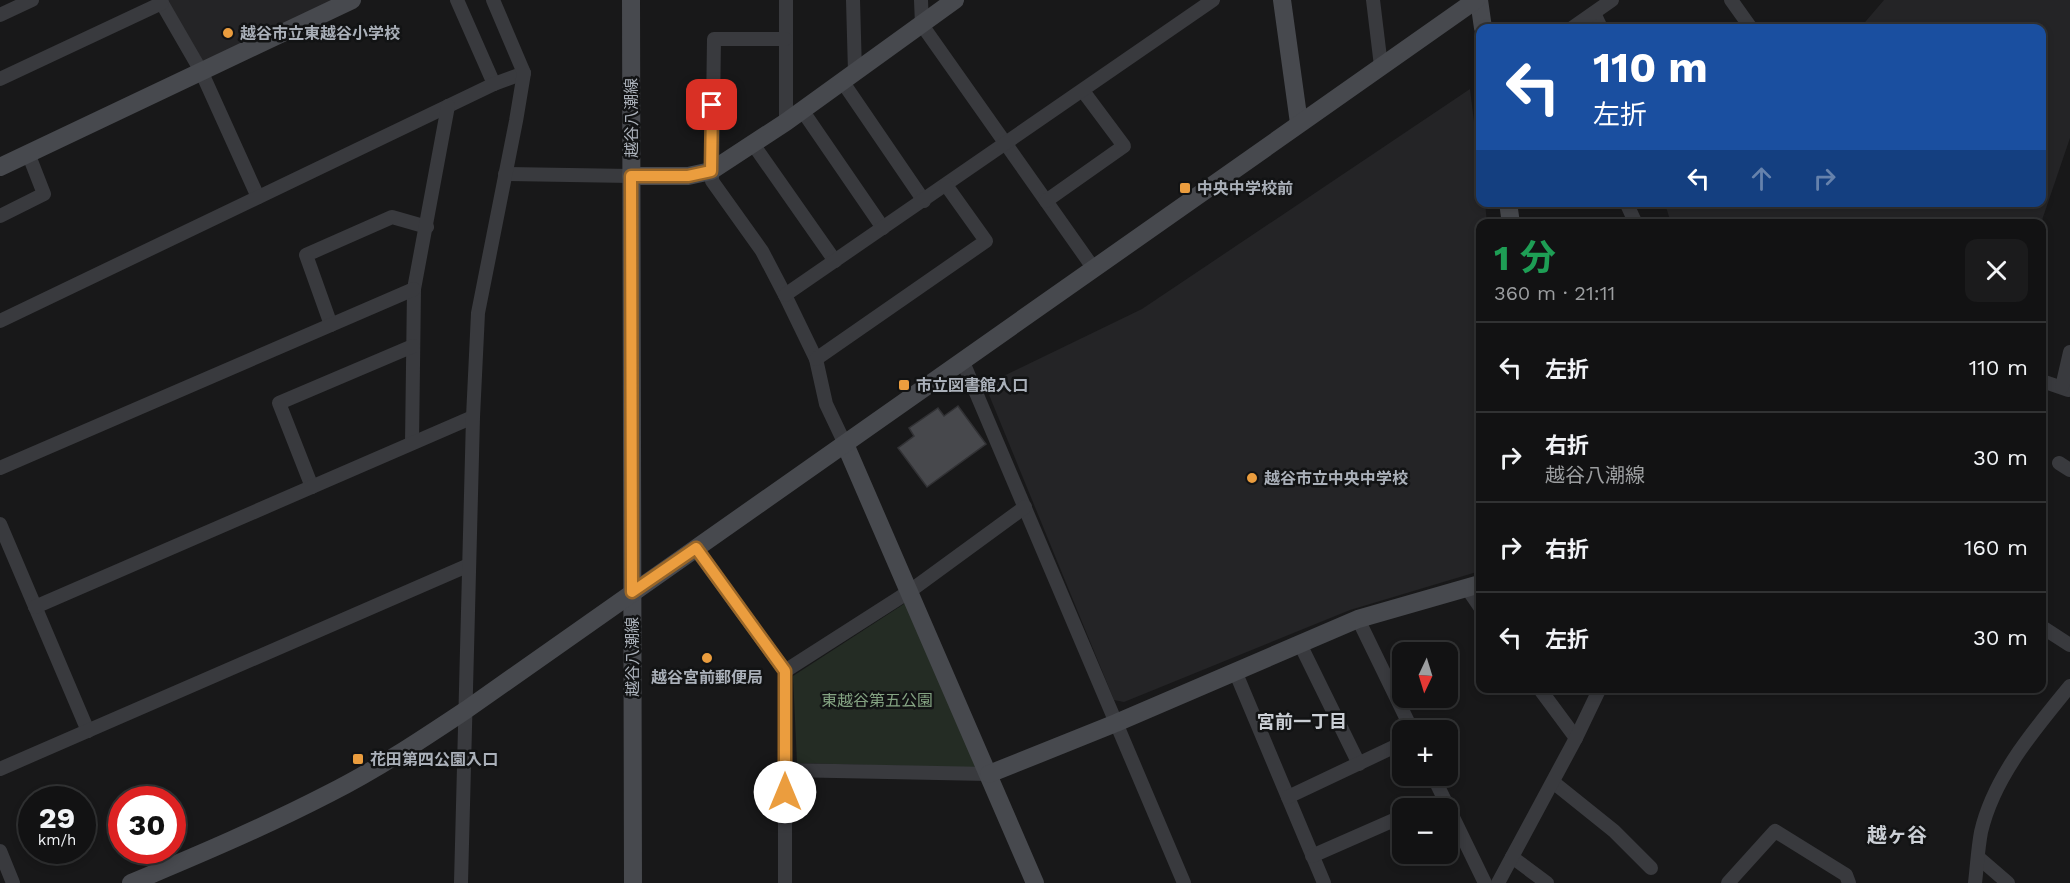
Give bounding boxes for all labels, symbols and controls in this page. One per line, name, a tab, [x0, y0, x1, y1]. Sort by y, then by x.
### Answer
place label: 越谷市立東越谷小学校	[240, 24, 400, 43]
marker: 越谷市立東越谷小学校	[221, 26, 235, 40]
text: 110 m	[1593, 43, 1708, 92]
icon: left	[1494, 48, 1572, 126]
street label: 越谷八潮線	[622, 78, 641, 158]
pin	[686, 79, 737, 130]
icon: arrive	[695, 88, 728, 121]
text: 左折	[1593, 99, 1647, 131]
icon: left	[1682, 162, 1715, 195]
icon: ahead	[1745, 162, 1778, 195]
icon: right	[1808, 162, 1841, 195]
place label: 中央中学校前	[1197, 179, 1293, 198]
marker: 中央中学校前	[1178, 181, 1192, 195]
text: 1 分	[1494, 237, 1556, 279]
button: close	[1965, 239, 2028, 302]
text: 360 m · 21:11	[1494, 281, 1615, 305]
icon: left	[1494, 351, 1527, 384]
text: 110 m	[1969, 355, 2028, 380]
text: 左折	[1545, 357, 1589, 382]
place label: 市立図書館入口	[916, 376, 1028, 395]
marker: 市立図書館入口	[897, 378, 911, 392]
text: 右折	[1545, 433, 1589, 458]
icon: right	[1494, 441, 1527, 474]
text: 30 m	[1973, 445, 2028, 470]
text: 越谷八潮線	[1545, 463, 1645, 487]
place label: 越谷市立中央中学校	[1264, 469, 1408, 488]
marker: 越谷市立中央中学校	[1245, 471, 1259, 485]
icon: right	[1494, 531, 1527, 564]
text: 160 m	[1964, 535, 2028, 560]
text: 右折	[1545, 537, 1589, 562]
street label: 越谷八潮線	[623, 617, 642, 697]
icon: left	[1494, 621, 1527, 654]
text: 30 m	[1973, 625, 2028, 650]
text: 左折	[1545, 627, 1589, 652]
north arrow	[1392, 642, 1458, 708]
map controls	[1392, 642, 1458, 864]
marker: 越谷宮前郵便局	[700, 651, 714, 665]
place label: 越谷宮前郵便局	[651, 668, 763, 687]
park label: 東越谷第五公園	[821, 691, 933, 710]
district label: 宮前一丁目	[1257, 711, 1347, 732]
button: +	[1392, 720, 1458, 786]
place label: 花田第四公園入口	[370, 750, 498, 769]
marker: 花田第四公園入口	[351, 752, 365, 766]
position arrow	[753, 760, 817, 824]
speed limit sign: 30	[108, 786, 186, 864]
button: −	[1392, 798, 1458, 864]
text: 29	[39, 800, 75, 835]
district label: 越ヶ谷	[1867, 823, 1927, 847]
text: km/h	[38, 831, 76, 849]

